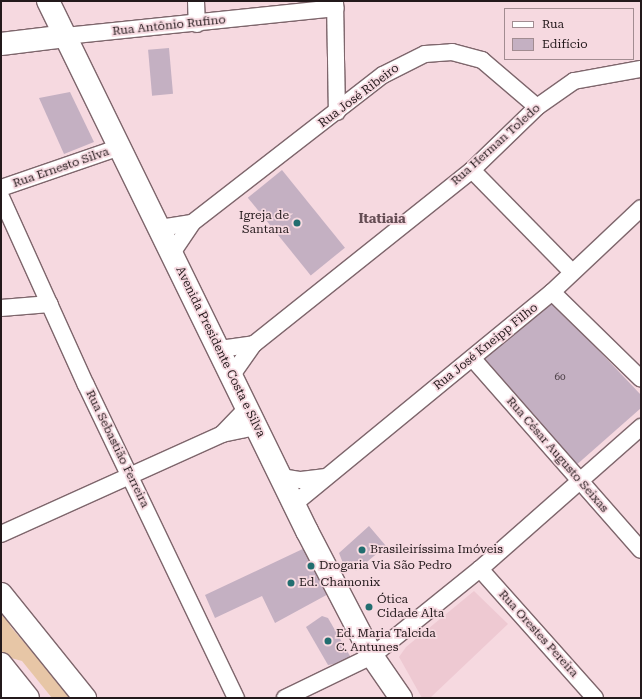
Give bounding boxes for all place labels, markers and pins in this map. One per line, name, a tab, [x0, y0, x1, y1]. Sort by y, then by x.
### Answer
place label: Igreja de Santana	[239, 209, 289, 237]
marker: Igreja de Santana	[292, 218, 302, 228]
place label: Brasileiríssima Imóveis	[370, 543, 503, 557]
marker: Brasileiríssima Imóveis	[357, 545, 367, 555]
place label: Drogaria Via São Pedro	[319, 559, 452, 573]
marker: Drogaria Via São Pedro	[306, 561, 316, 571]
place label: Ed. Chamonix	[299, 576, 380, 590]
marker: Ed. Chamonix	[286, 578, 296, 588]
place label: Ótica Cidade Alta	[377, 593, 444, 621]
marker: Ótica Cidade Alta	[364, 602, 374, 612]
place label: Ed. Maria Talcida C. Antunes	[336, 627, 436, 655]
marker: Ed. Maria Talcida C. Antunes	[323, 636, 333, 646]

